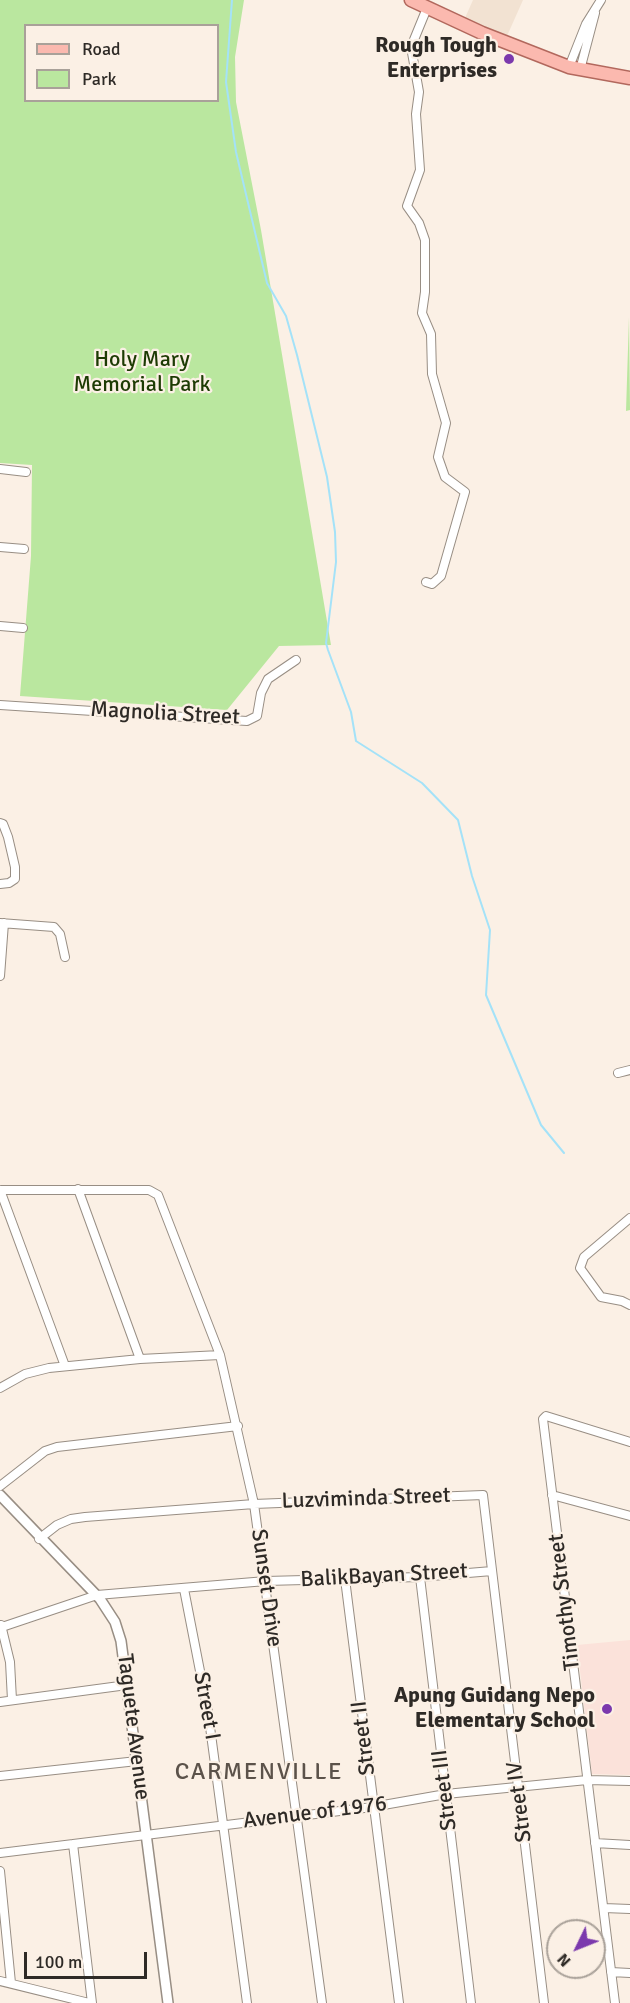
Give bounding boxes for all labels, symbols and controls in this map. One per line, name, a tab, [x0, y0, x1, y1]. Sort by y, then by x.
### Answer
legend	[24, 24, 219, 102]
place label: Rough Tough Enterprises	[375, 33, 497, 84]
text: Road	[82, 38, 121, 60]
marker: Rough Tough Enterprises	[502, 52, 516, 66]
text: Park	[82, 68, 117, 90]
park label: Holy Mary Memorial Park	[74, 347, 210, 398]
street label: Magnolia Street	[90, 697, 240, 731]
street label: Luzviminda Street	[281, 1483, 451, 1515]
street label: Sunset Drive	[245, 1527, 287, 1649]
street label: Timothy Street	[544, 1532, 586, 1672]
street label: BalikBayan Street	[300, 1558, 468, 1594]
street label: Taguete Avenue	[111, 1652, 155, 1802]
street label: Street I	[187, 1670, 225, 1742]
place label: Apung Guidang Nepo Elementary School	[394, 1683, 595, 1735]
street label: Street II	[346, 1699, 382, 1777]
marker: Apung Guidang Nepo Elementary School	[600, 1702, 614, 1716]
street label: Street III	[427, 1748, 463, 1832]
district label: CARMENVILLE	[175, 1759, 343, 1787]
street label: Street IV	[502, 1760, 538, 1844]
street label: Avenue of 1976	[242, 1791, 388, 1835]
north arrow	[546, 1919, 606, 1979]
scale bar	[27, 1940, 150, 1978]
text: N	[553, 1949, 575, 1971]
text: 100 m	[35, 1951, 82, 1973]

